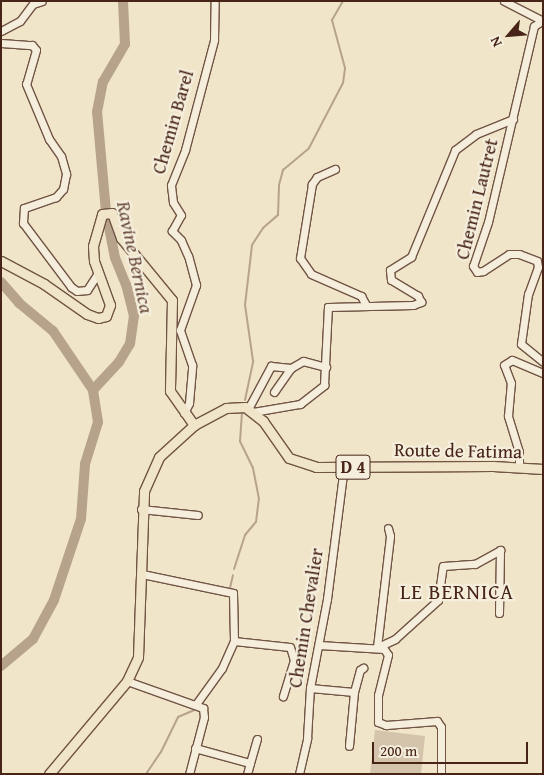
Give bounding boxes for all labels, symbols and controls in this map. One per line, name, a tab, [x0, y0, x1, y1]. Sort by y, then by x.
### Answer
north arrow	[484, 10, 534, 60]
text: N	[485, 33, 507, 51]
street label: Chemin Barel	[147, 67, 199, 177]
street label: Chemin Lautret	[451, 136, 503, 262]
water label: Ravine Bernica	[112, 199, 160, 315]
street label: Route de Fatima	[394, 438, 522, 464]
road number: D 4	[334, 452, 372, 482]
street label: Chemin Chevalier	[284, 547, 328, 689]
district label: LE BERNICA	[399, 579, 515, 605]
scale bar	[374, 732, 530, 764]
text: 200 m	[380, 740, 417, 761]

